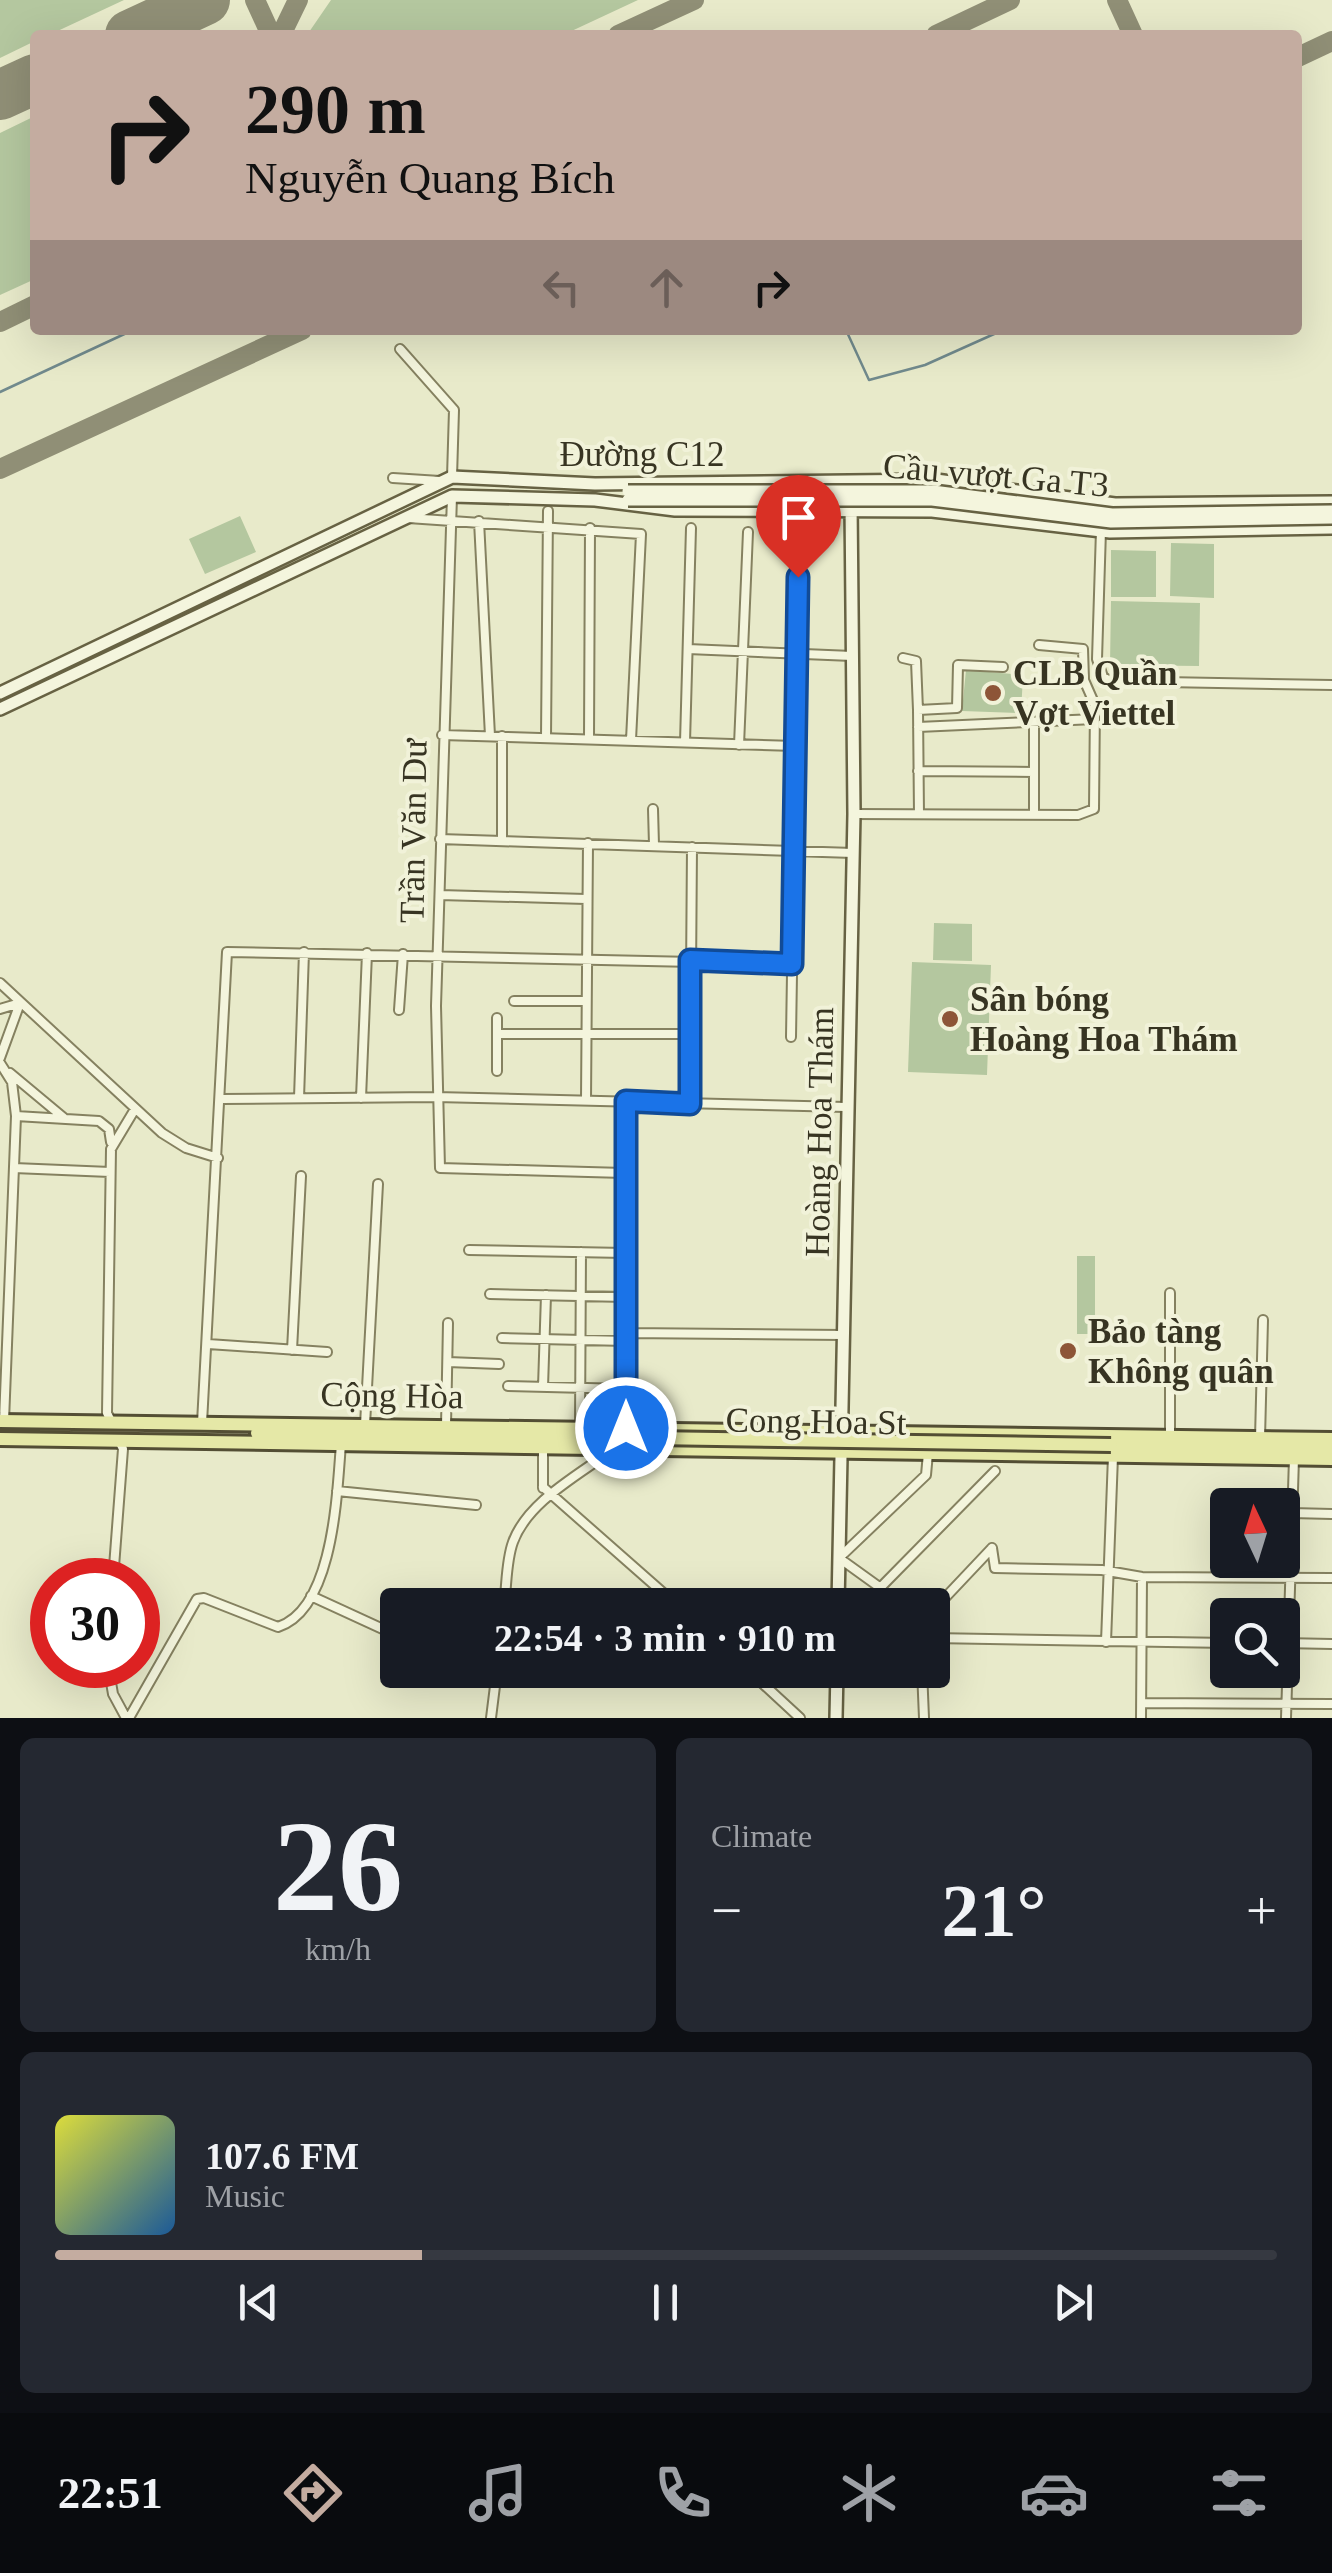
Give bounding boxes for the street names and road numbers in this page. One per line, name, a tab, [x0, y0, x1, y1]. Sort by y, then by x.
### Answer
street label: Đường C12	[560, 435, 724, 474]
street label: Cầu vượt Ga T3	[881, 446, 1110, 505]
street label: Trần Văn Dư	[392, 738, 435, 923]
street label: Hoàng Hoa Thám	[798, 1007, 841, 1257]
street label: Cộng Hòa	[320, 1375, 464, 1416]
street label: Cong Hoa St	[725, 1400, 907, 1443]

